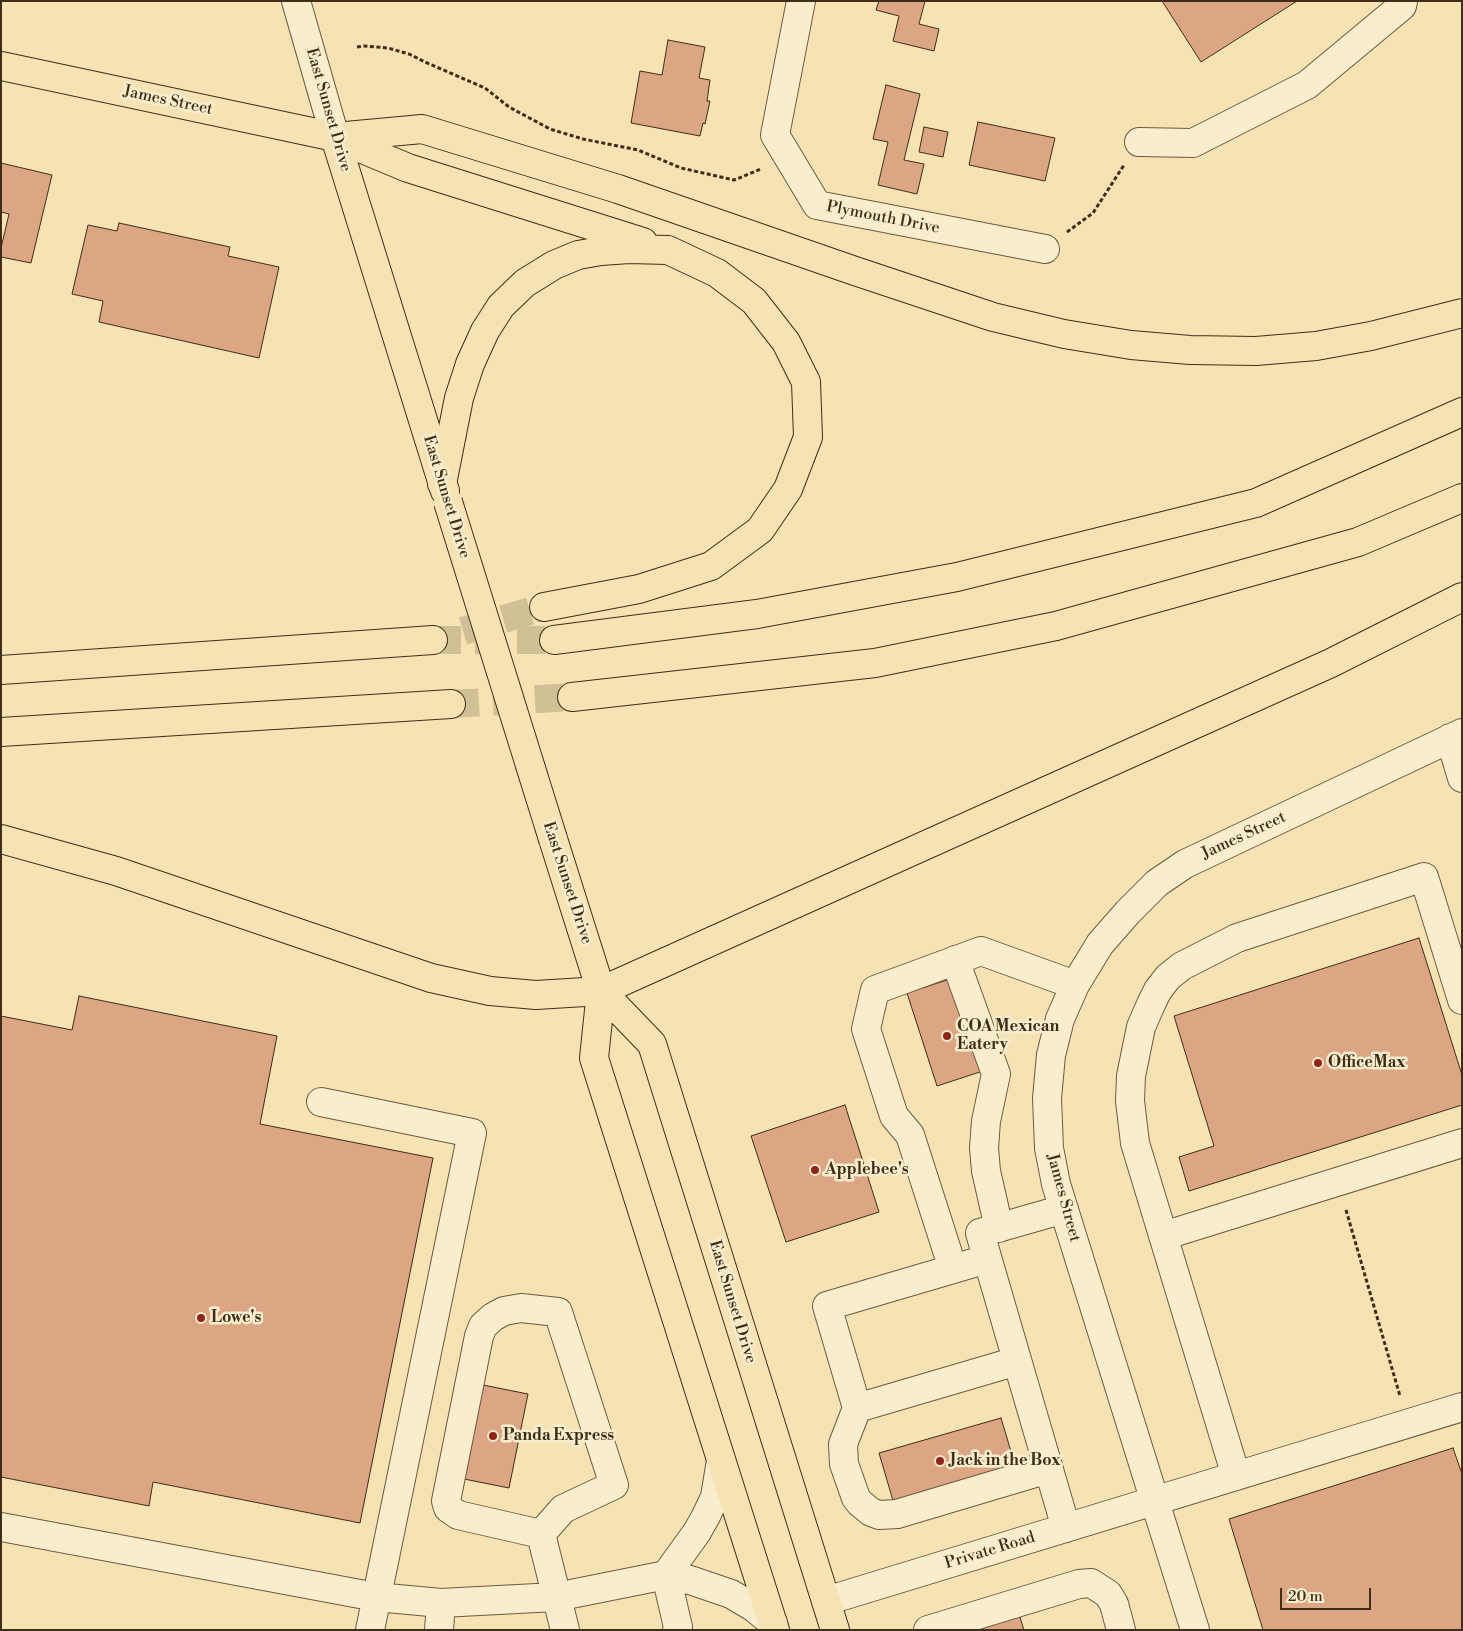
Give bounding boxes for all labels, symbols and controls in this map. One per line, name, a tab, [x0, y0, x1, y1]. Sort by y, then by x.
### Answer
street label: East Sunset Drive	[301, 46, 355, 174]
street label: James Street	[122, 82, 214, 120]
street label: Plymouth Drive	[825, 198, 941, 238]
street label: East Sunset Drive	[418, 433, 474, 561]
street label: James Street	[1199, 808, 1289, 864]
street label: East Sunset Drive	[538, 819, 596, 947]
place label: COA Mexican Eatery	[957, 1017, 1059, 1055]
marker: COA Mexican Eatery	[941, 1030, 953, 1042]
place label: OfficeMax	[1328, 1053, 1406, 1073]
marker: OfficeMax	[1312, 1057, 1324, 1069]
street label: James Street	[1042, 1152, 1084, 1244]
place label: Applebee's	[825, 1160, 909, 1180]
marker: Applebee's	[809, 1164, 821, 1176]
street label: East Sunset Drive	[704, 1238, 760, 1366]
place label: Lowe's	[211, 1308, 261, 1328]
marker: Lowe's	[195, 1312, 207, 1324]
place label: Panda Express	[503, 1426, 614, 1446]
marker: Panda Express	[487, 1430, 499, 1442]
place label: Jack in the Box	[950, 1451, 1060, 1471]
marker: Jack in the Box	[934, 1455, 946, 1467]
street label: Private Road	[942, 1528, 1038, 1574]
scale bar	[1283, 1578, 1374, 1610]
text: 20 m	[1288, 1587, 1323, 1606]

